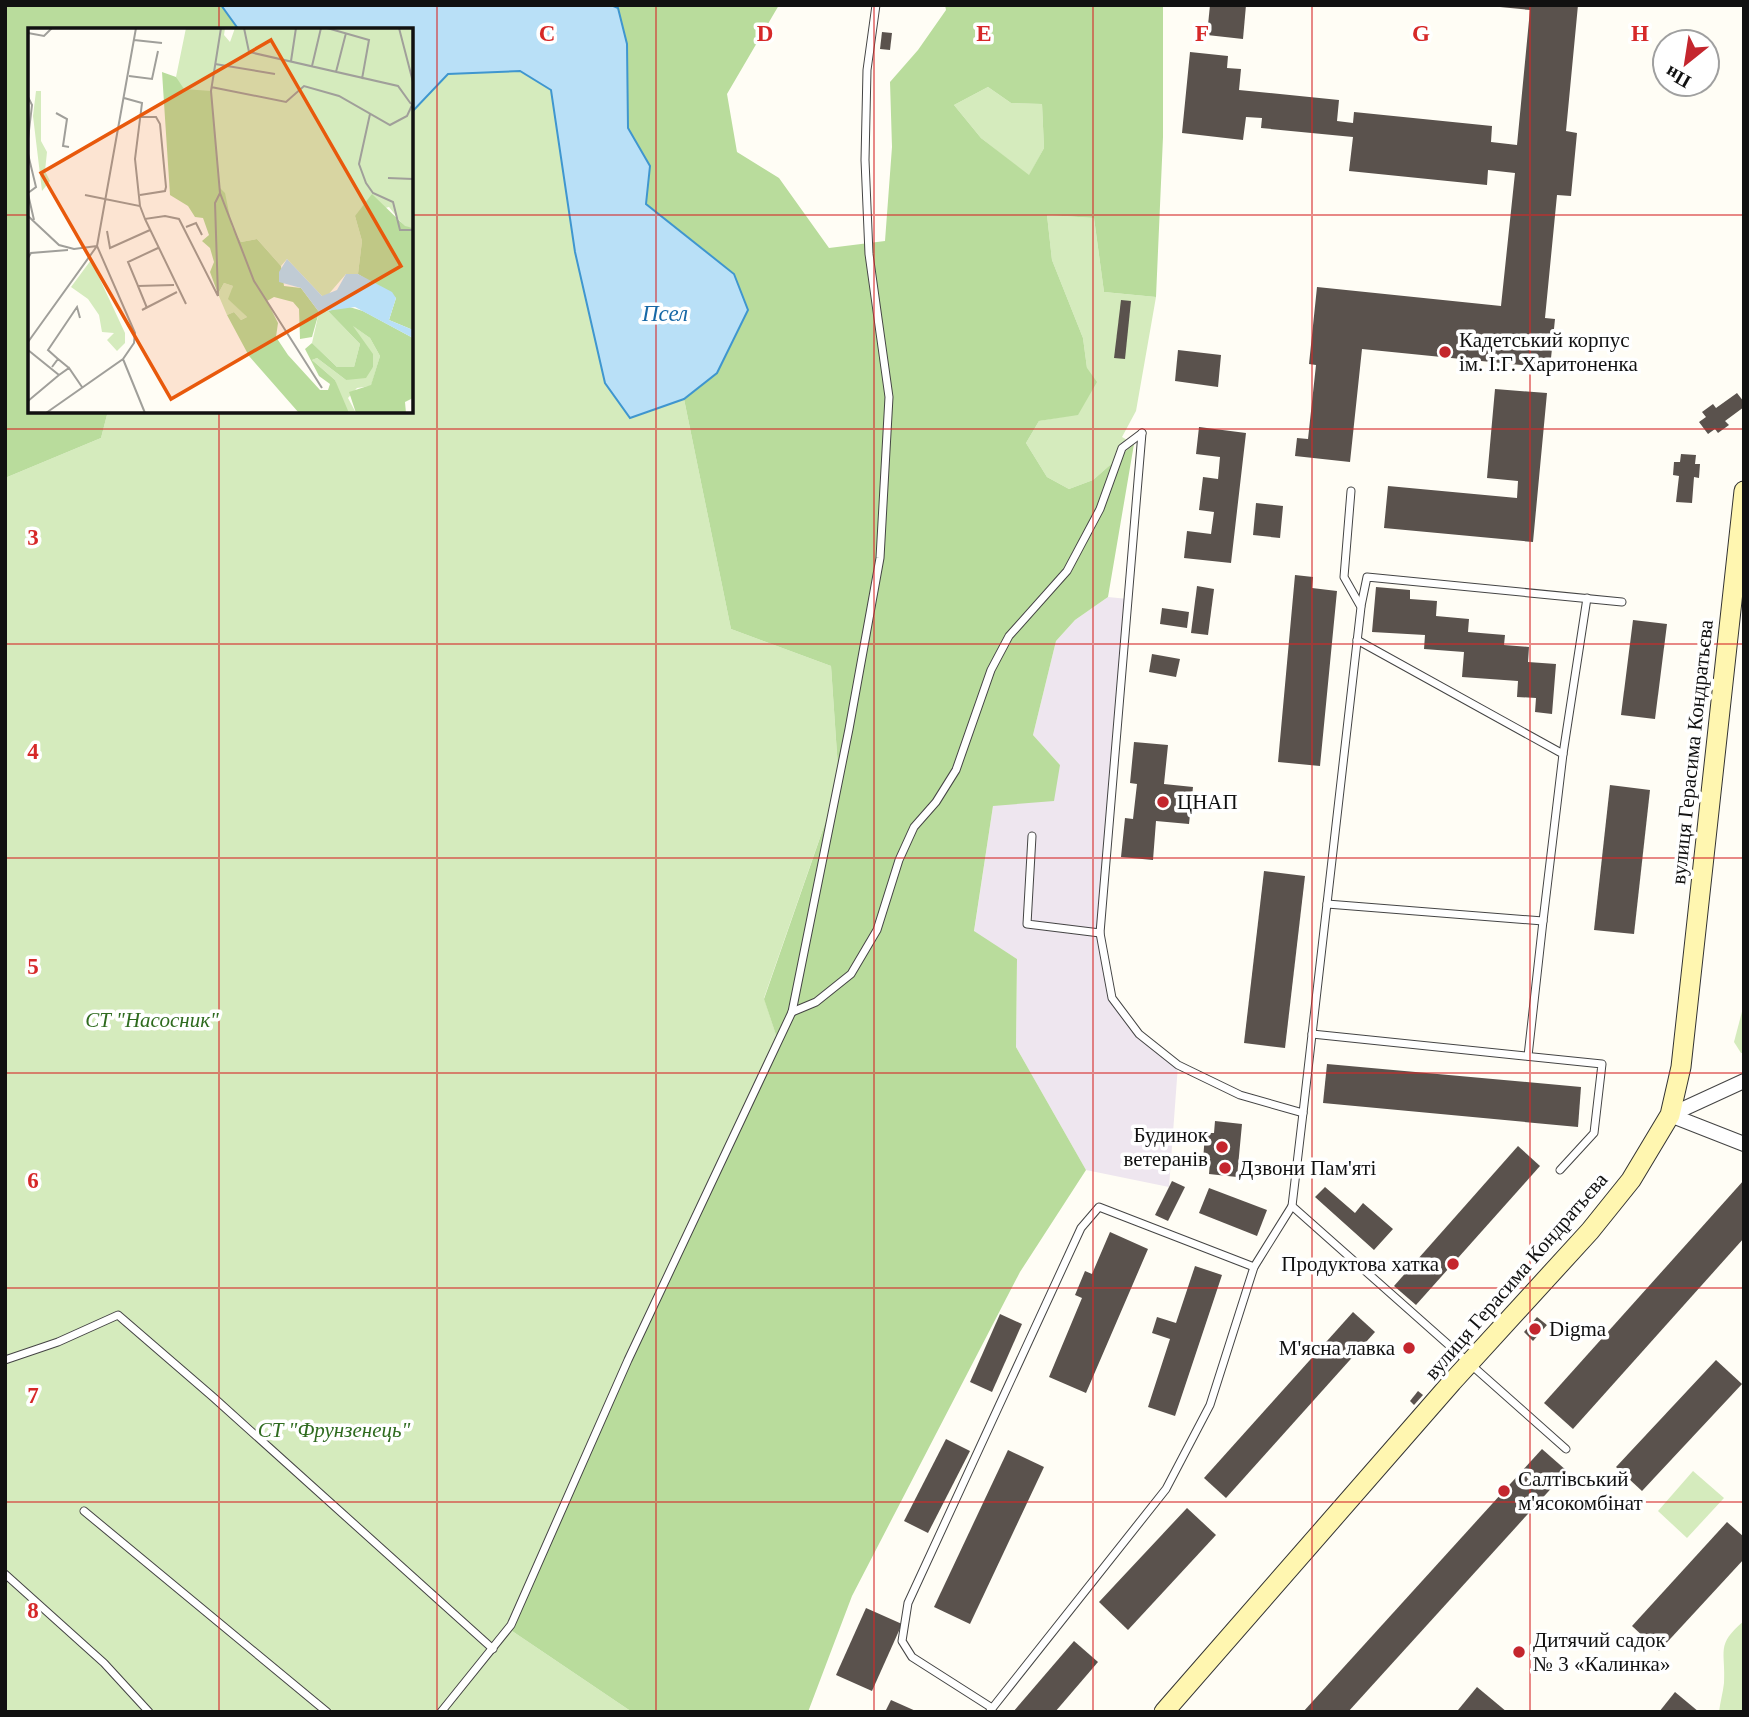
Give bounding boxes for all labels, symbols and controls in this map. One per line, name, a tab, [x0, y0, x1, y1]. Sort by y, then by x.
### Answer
text: C	[539, 21, 555, 46]
text: D	[757, 21, 773, 46]
text: E	[976, 21, 992, 46]
text: F	[1195, 21, 1209, 46]
text: G	[1412, 21, 1430, 46]
text: H	[1631, 21, 1649, 46]
inset map	[28, 28, 413, 413]
north arrow	[1651, 28, 1721, 98]
text: Пн	[1661, 62, 1694, 93]
water label: Псел	[641, 301, 688, 326]
place label: Кадетський корпус ім. І.Г. Харитоненка	[1459, 328, 1638, 376]
marker: Кадетський корпус ім. І.Г. Харитоненка	[1437, 344, 1453, 360]
text: 3	[27, 525, 39, 550]
street label: вулиця Герасима Кондратьєва	[1666, 618, 1718, 886]
text: 4	[27, 739, 39, 764]
place label: ЦНАП	[1177, 790, 1238, 814]
marker: ЦНАП	[1155, 794, 1171, 810]
text: 5	[27, 954, 39, 979]
park label: СТ "Насосник"	[85, 1008, 219, 1032]
place label: Будинок ветеранів	[1124, 1123, 1209, 1171]
marker: Будинок ветеранів	[1214, 1139, 1230, 1155]
place label: Дзвони Пам'яті	[1239, 1156, 1377, 1180]
marker: Дзвони Пам'яті	[1217, 1160, 1233, 1176]
street label: вулиця Герасима Кондратьєва	[1420, 1167, 1613, 1384]
text: 6	[27, 1168, 39, 1193]
place label: Продуктова хатка	[1281, 1252, 1440, 1276]
marker: Продуктова хатка	[1445, 1256, 1461, 1272]
place label: Digma	[1549, 1317, 1607, 1341]
marker: Digma	[1527, 1321, 1543, 1337]
place label: М'ясна лавка	[1279, 1336, 1396, 1360]
marker: М'ясна лавка	[1401, 1340, 1417, 1356]
text: 7	[27, 1383, 39, 1408]
park label: СТ "Фрунзенець"	[258, 1418, 411, 1442]
place label: Салтівський м'ясокомбінат	[1518, 1467, 1643, 1515]
marker: Салтівський м'ясокомбінат	[1496, 1483, 1512, 1499]
text: 8	[27, 1598, 39, 1623]
place label: Дитячий садок № 3 «Калинка»	[1533, 1628, 1670, 1676]
marker: Дитячий садок № 3 «Калинка»	[1511, 1644, 1527, 1660]

